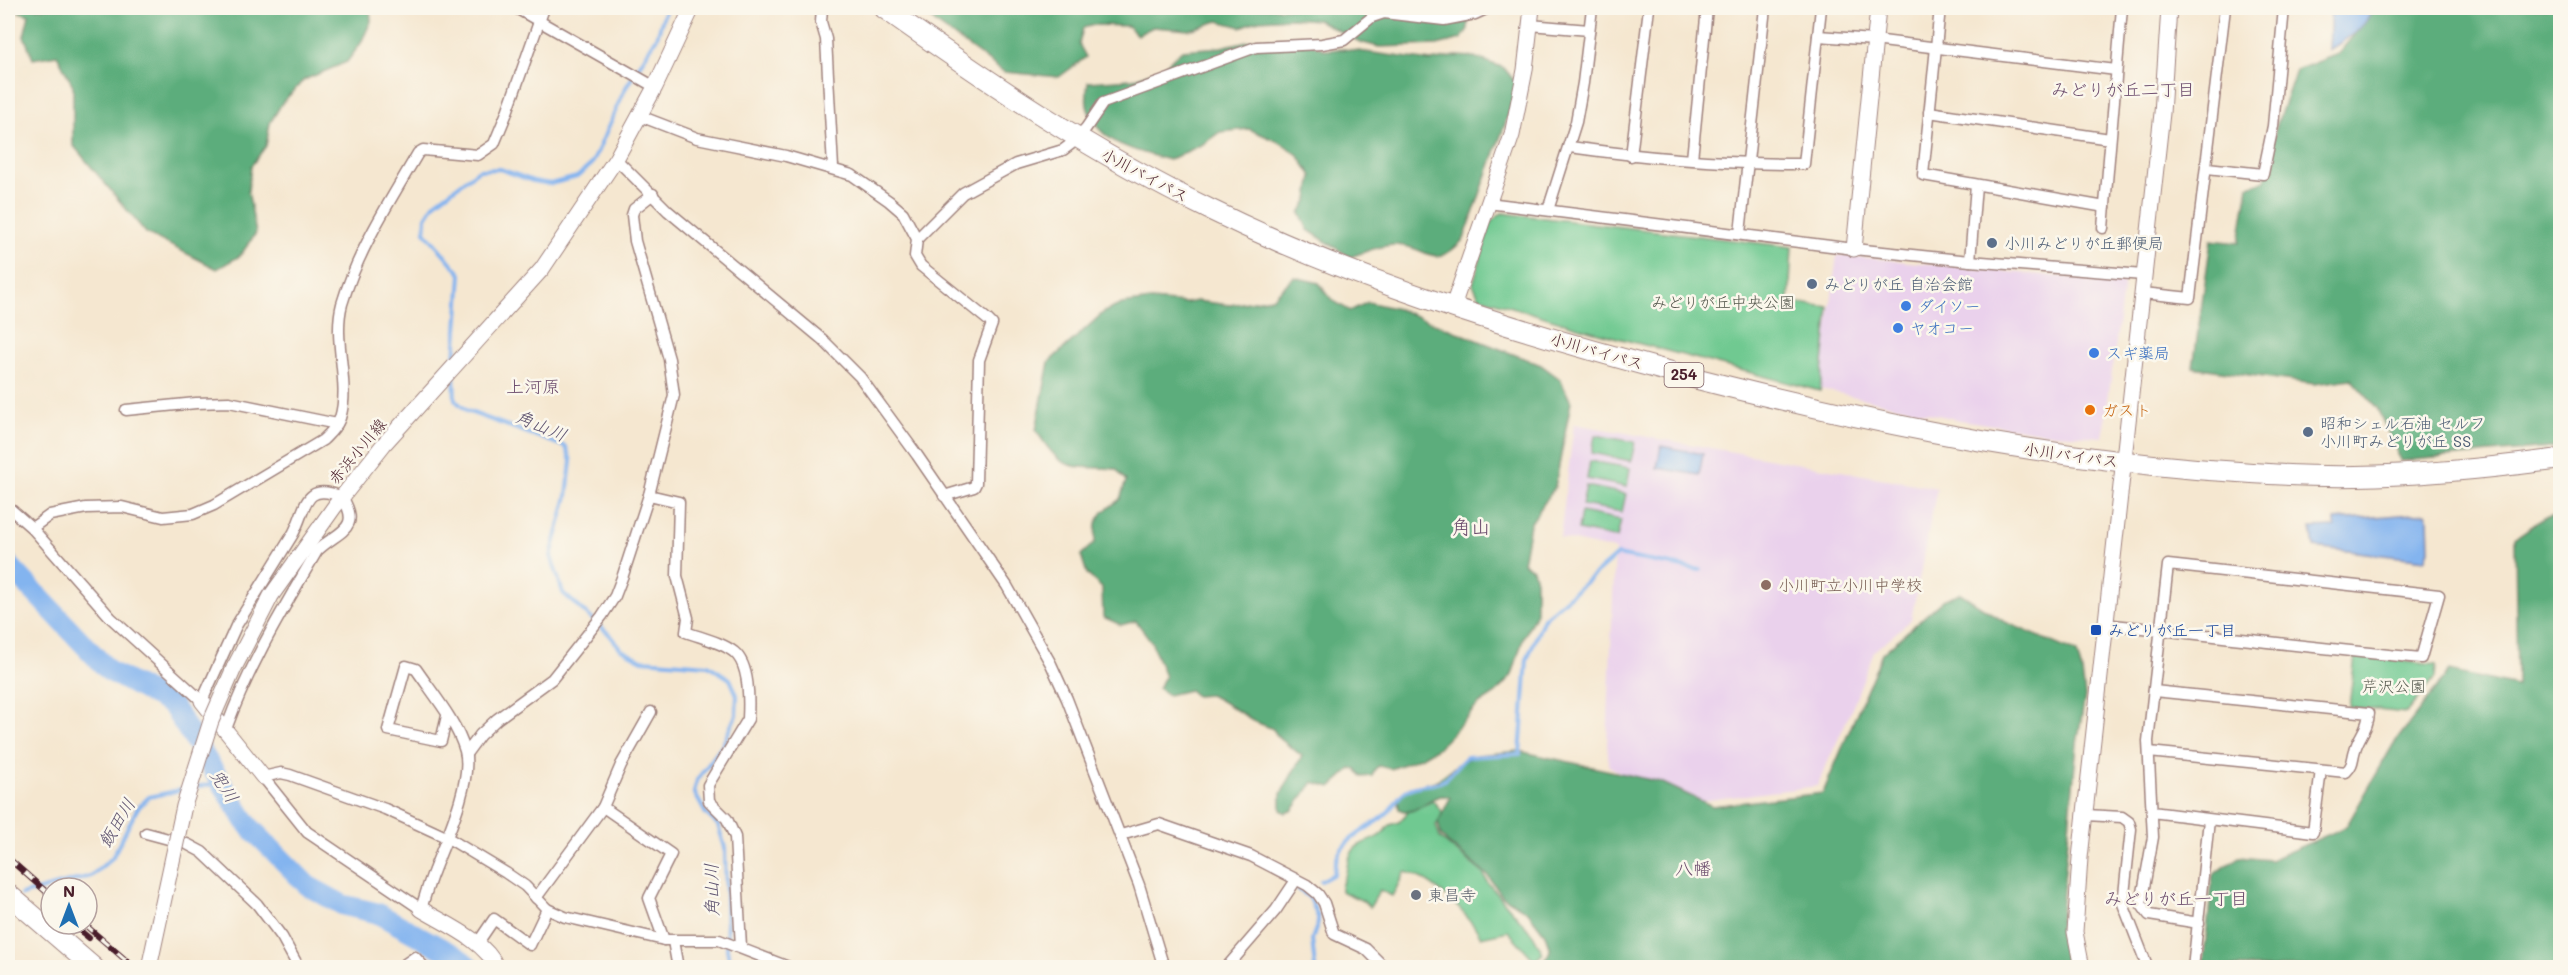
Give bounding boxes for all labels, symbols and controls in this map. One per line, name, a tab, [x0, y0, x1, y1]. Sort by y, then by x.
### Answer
district label: みどりが丘二丁目	[2051, 77, 2195, 101]
street label: 小川バイパス	[1098, 143, 1192, 206]
place label: 小川みどりが丘郵便局	[2004, 232, 2164, 253]
marker: 小川みどりが丘郵便局	[1985, 236, 1999, 250]
place label: みどりが丘 自治会館	[1824, 273, 1973, 294]
marker: みどりが丘 自治会館	[1805, 277, 1819, 291]
park label: みどりが丘中央公園	[1651, 291, 1795, 312]
place label: ダイソー	[1918, 295, 1980, 316]
marker: ダイソー	[1899, 299, 1913, 313]
place label: ヤオコー	[1910, 317, 1974, 338]
marker: ヤオコー	[1891, 321, 1905, 335]
street label: 小川バイパス	[1548, 327, 1646, 374]
place label: スギ薬局	[2106, 342, 2170, 363]
marker: スギ薬局	[2087, 346, 2101, 360]
road number: 254	[1664, 363, 1704, 387]
district label: 上河原	[506, 374, 560, 398]
place label: ガスト	[2102, 399, 2152, 420]
water label: 角山川	[512, 403, 571, 447]
marker: ガスト	[2083, 403, 2097, 417]
place label: 昭和シェル石油 セルフ 小川町みどりが丘 SS	[2320, 412, 2486, 451]
street label: 赤浜小川線	[323, 413, 390, 488]
marker: 昭和シェル石油 セルフ 小川町みどりが丘 SS	[2301, 425, 2315, 439]
street label: 小川バイパス	[2022, 437, 2120, 472]
district label: 角山	[1451, 513, 1491, 539]
place label: 小川町立小川中学校	[1778, 574, 1922, 595]
marker: 小川町立小川中学校	[1759, 578, 1773, 592]
place label: みどりが丘一丁目	[2108, 619, 2236, 640]
marker: みどりが丘一丁目	[2089, 623, 2103, 637]
park label: 芹沢公園	[2362, 675, 2426, 696]
water label: 兜川	[205, 764, 245, 807]
water label: 飯田川	[92, 793, 140, 852]
district label: 八幡	[1675, 856, 1711, 880]
water label: 角山川	[699, 863, 723, 917]
north arrow	[39, 876, 99, 936]
text: N	[63, 880, 75, 901]
place label: 東昌寺	[1428, 884, 1476, 905]
district label: みどりが丘一丁目	[2104, 886, 2248, 910]
marker: 東昌寺	[1409, 888, 1423, 902]

